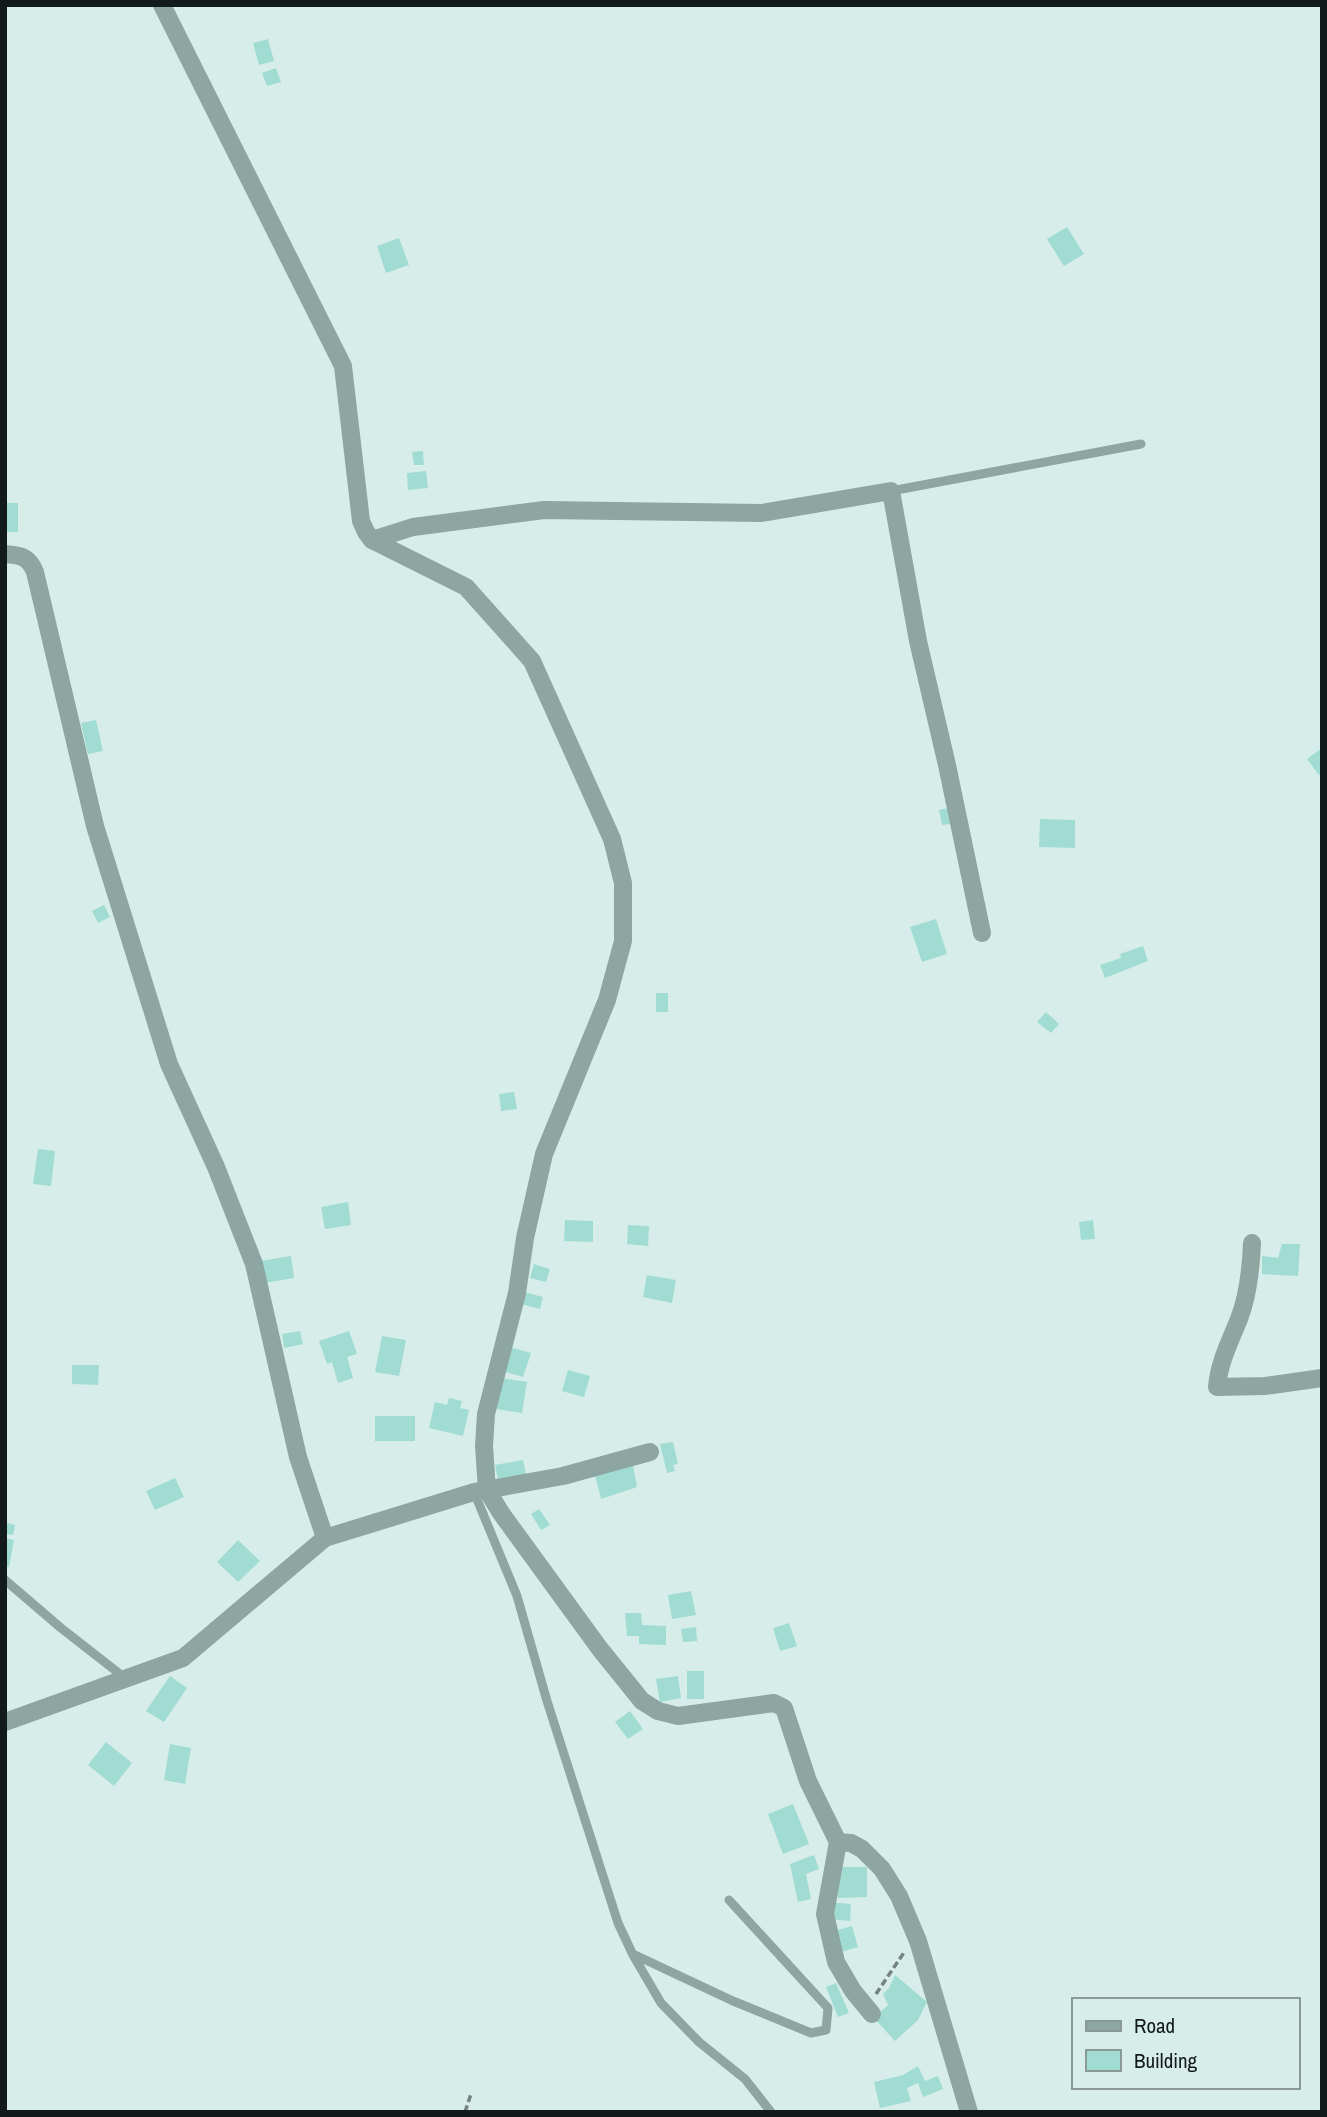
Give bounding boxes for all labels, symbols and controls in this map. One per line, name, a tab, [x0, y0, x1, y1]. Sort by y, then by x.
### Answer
legend	[1072, 1998, 1299, 2089]
text: Road	[1134, 2011, 1175, 2040]
text: Building	[1134, 2046, 1198, 2075]

